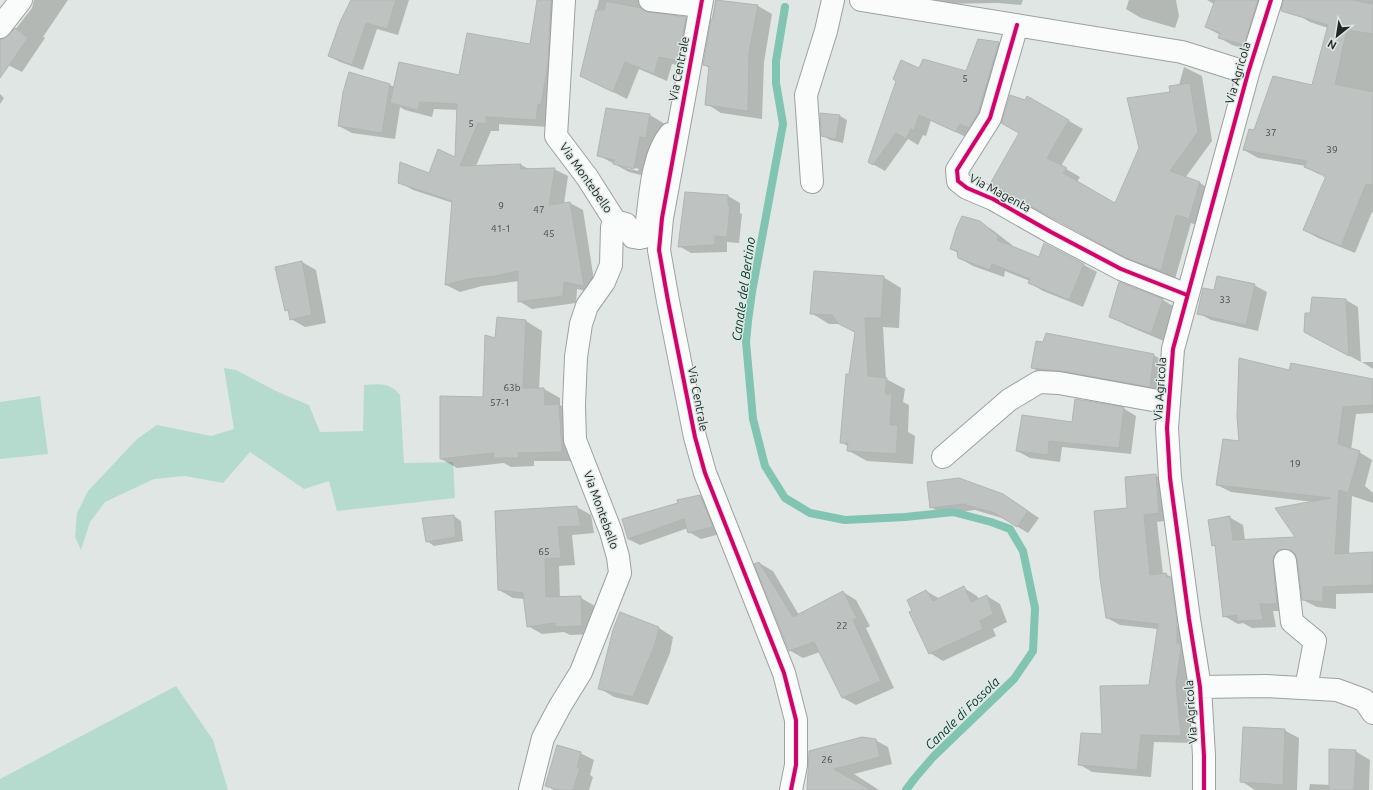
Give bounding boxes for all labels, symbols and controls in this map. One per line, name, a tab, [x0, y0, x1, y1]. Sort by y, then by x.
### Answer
north arrow	[1317, 16, 1357, 56]
street label: Via Centrale	[666, 35, 691, 102]
text: N	[1325, 37, 1339, 52]
street label: Via Agricola	[1222, 40, 1253, 105]
house number: 5	[962, 73, 968, 84]
house number: 5	[468, 118, 474, 129]
house number: 37	[1265, 127, 1277, 138]
street label: Via Montebello	[557, 140, 615, 215]
house number: 39	[1326, 144, 1338, 155]
street label: Via Magenta	[967, 171, 1033, 214]
house number: 9	[498, 200, 504, 211]
house number: 47	[533, 204, 545, 215]
house number: 41-1	[491, 223, 511, 234]
house number: 45	[543, 228, 555, 239]
water label: Canale del Bertino	[729, 236, 757, 342]
house number: 33	[1219, 294, 1231, 305]
street label: Via Agricola	[1151, 357, 1168, 421]
street label: Via Centrale	[686, 365, 711, 432]
house number: 63b	[503, 382, 521, 393]
house number: 57-1	[490, 397, 510, 408]
house number: 19	[1289, 458, 1301, 469]
street label: Via Montebello	[581, 469, 622, 551]
house number: 65	[538, 546, 550, 557]
house number: 22	[836, 620, 848, 631]
water label: Canale di Fossola	[922, 674, 1002, 752]
street label: Via Agricola	[1182, 680, 1199, 744]
house number: 26	[821, 754, 833, 765]

